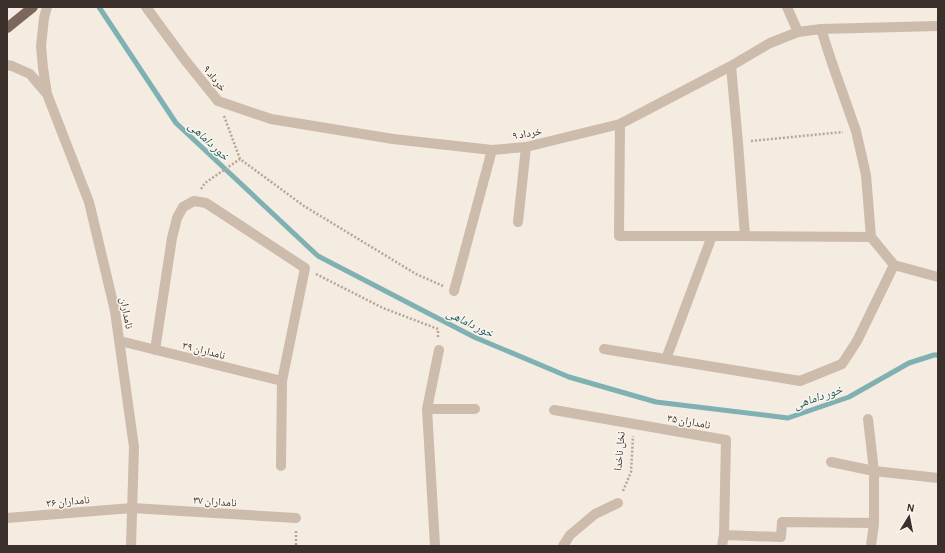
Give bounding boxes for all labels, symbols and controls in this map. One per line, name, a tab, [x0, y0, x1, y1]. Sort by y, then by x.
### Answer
street label: خرداد ۹	[201, 63, 228, 93]
water label: خور داماهی	[185, 119, 232, 164]
street label: خرداد ۹	[511, 125, 543, 142]
street label: نامداران	[117, 296, 135, 330]
water label: خور داماهی	[444, 307, 496, 341]
street label: نامداران ۳۹	[181, 340, 226, 362]
water label: خور داماهی	[792, 383, 845, 413]
street label: نامداران ۳۵	[666, 412, 711, 432]
street label: نخل ناخدا	[612, 431, 628, 471]
street label: نامداران ۳۶	[46, 494, 90, 510]
street label: نامداران ۳۷	[193, 494, 237, 510]
north arrow	[889, 497, 929, 537]
text: N	[906, 502, 915, 514]

